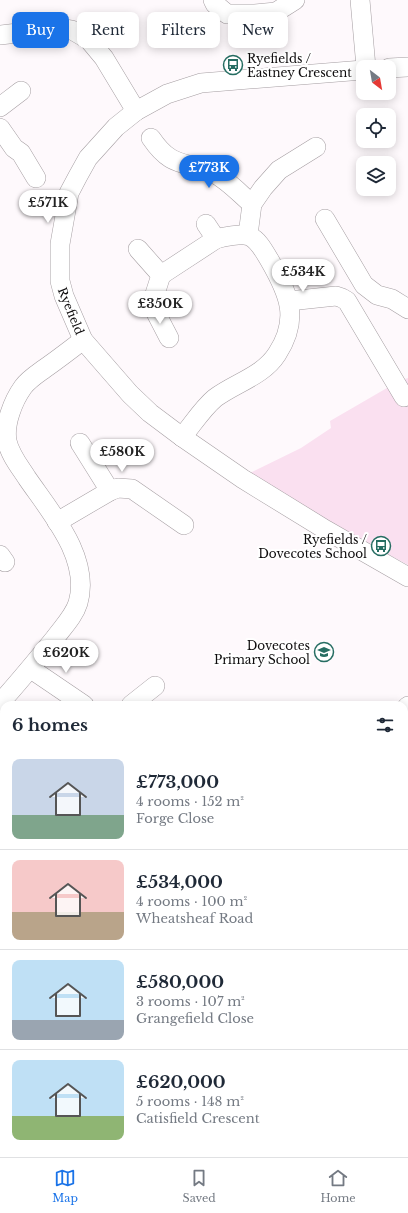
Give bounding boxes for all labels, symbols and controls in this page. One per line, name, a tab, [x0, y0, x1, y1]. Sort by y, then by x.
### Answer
chip: Buy	[12, 12, 69, 48]
chip: Rent	[77, 12, 139, 48]
chip: Filters	[147, 12, 220, 48]
chip: New	[228, 12, 288, 48]
place label: Ryefields / Eastney Crescent	[247, 51, 352, 80]
bus stop icon: Ryefields / Eastney Crescent	[222, 54, 244, 76]
north arrow	[356, 60, 396, 100]
map controls	[356, 60, 396, 196]
button: locate	[356, 108, 396, 148]
pin: £773K	[181, 155, 237, 189]
button: layers	[356, 156, 396, 196]
text: £773K	[188, 159, 230, 176]
pin: £571K	[20, 190, 76, 224]
text: £571K	[28, 194, 68, 211]
pin: £534K	[275, 259, 331, 293]
text: £534K	[281, 263, 325, 280]
street label: Ryefield	[55, 285, 87, 337]
pin: £350K	[132, 291, 188, 325]
text: £350K	[137, 295, 183, 312]
pin: £580K	[94, 439, 150, 473]
text: £580K	[99, 443, 145, 460]
place label: Ryefields / Dovecotes School	[258, 532, 367, 561]
bus stop icon: Ryefields / Dovecotes School	[370, 535, 392, 557]
place label: Dovecotes Primary School	[214, 638, 310, 667]
pin: £620K	[38, 640, 94, 674]
school or university icon: Dovecotes Primary School	[313, 641, 335, 663]
text: £620K	[43, 644, 89, 661]
icon: filters	[374, 714, 396, 736]
text: 6 homes	[12, 715, 88, 736]
text: £773,000	[136, 772, 219, 793]
icon: home	[44, 775, 92, 823]
text: 4 rooms · 152 m²	[136, 793, 244, 810]
text: Forge Close	[136, 810, 214, 827]
text: £534,000	[136, 872, 223, 893]
icon: home	[44, 876, 92, 924]
text: 4 rooms · 100 m²	[136, 893, 247, 910]
text: Wheatsheaf Road	[136, 910, 253, 927]
text: £580,000	[136, 972, 224, 993]
icon: home	[44, 976, 92, 1024]
text: 3 rooms · 107 m²	[136, 993, 245, 1010]
text: Grangefield Close	[136, 1010, 254, 1027]
text: £620,000	[136, 1072, 226, 1093]
icon: home	[44, 1076, 92, 1124]
text: 5 rooms · 148 m²	[136, 1093, 244, 1110]
text: Catisfield Crescent	[136, 1110, 260, 1127]
tab: Map	[52, 1167, 78, 1205]
tab: Saved	[183, 1167, 216, 1205]
tab: Home	[320, 1167, 356, 1205]

